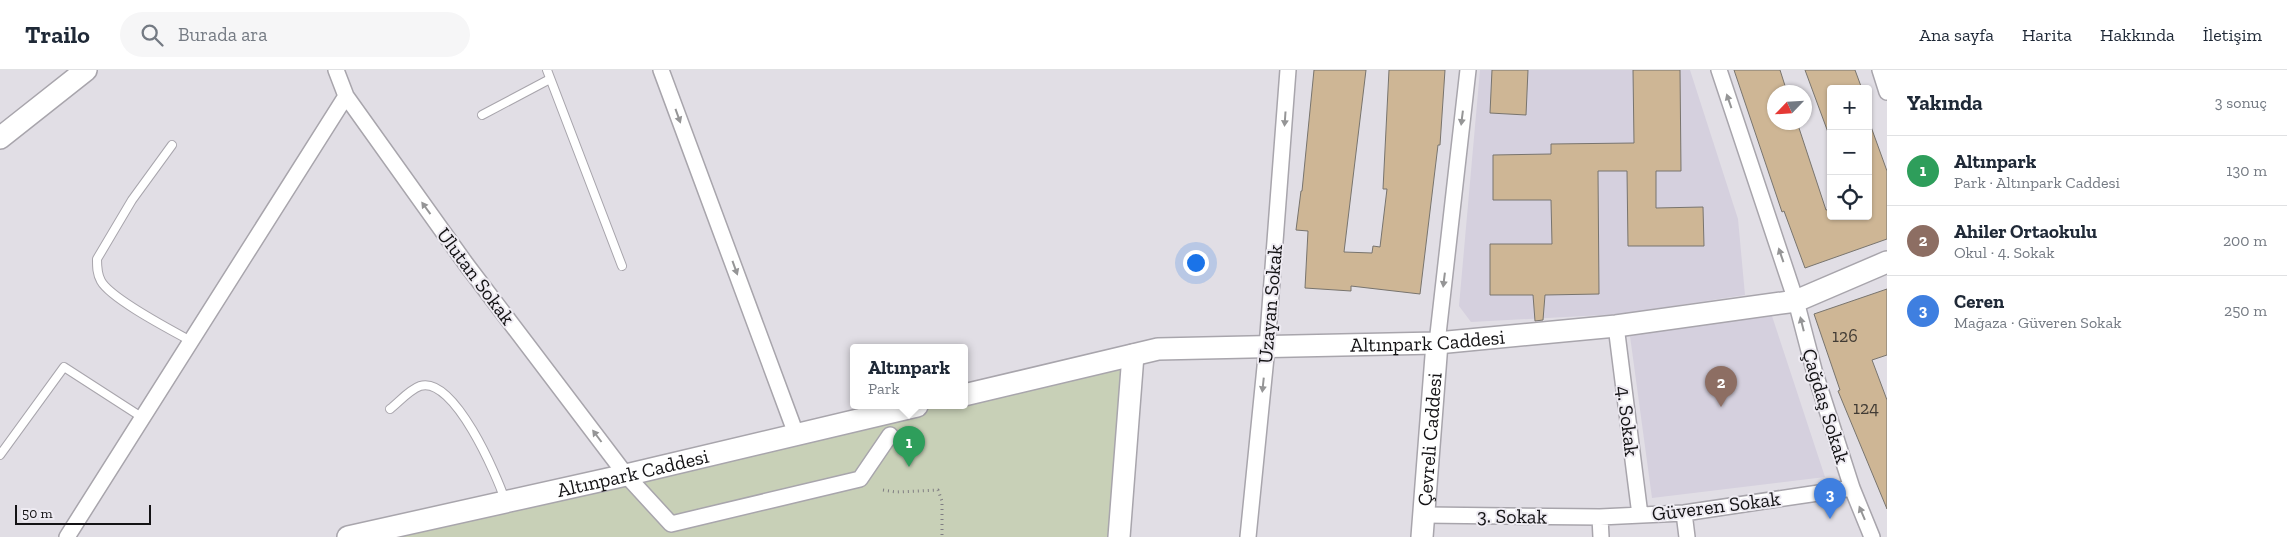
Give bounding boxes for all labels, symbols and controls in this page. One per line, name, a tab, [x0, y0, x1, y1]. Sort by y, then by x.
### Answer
search box	[120, 12, 470, 57]
text: Trailo	[25, 20, 90, 49]
icon: search	[138, 21, 166, 49]
text: Burada ara	[178, 23, 267, 46]
text: Ana sayfa	[1919, 24, 1994, 46]
text: Harita	[2022, 24, 2072, 46]
text: Hakkında	[2100, 24, 2175, 46]
text: İletişim	[2203, 24, 2262, 46]
north arrow	[1767, 85, 1812, 130]
map controls	[1827, 85, 1872, 220]
button: +	[1827, 85, 1872, 130]
text: Yakında	[1907, 90, 1983, 115]
one-way arrow	[1725, 93, 1732, 108]
text: 3 sonuç	[2215, 93, 2267, 112]
one-way arrow	[675, 108, 682, 123]
one-way arrow	[1280, 111, 1288, 127]
one-way arrow	[1458, 111, 1466, 127]
button: −	[1827, 130, 1872, 175]
text: Altınpark	[1954, 150, 2036, 173]
text: 1	[1920, 161, 1926, 180]
text: 130 m	[2226, 161, 2267, 180]
text: Park · Altınpark Caddesi	[1954, 173, 2120, 192]
button: locate	[1827, 175, 1872, 220]
one-way arrow	[421, 201, 431, 215]
text: Ahiler Ortaokulu	[1954, 220, 2097, 243]
street label: Ulutan Sokak	[432, 223, 521, 330]
text: 2	[1919, 231, 1927, 250]
text: 200 m	[2223, 231, 2267, 250]
street label: Uzayan Sokak	[1253, 243, 1287, 365]
text: Okul · 4. Sokak	[1954, 243, 2055, 262]
one-way arrow	[1776, 247, 1784, 262]
your location	[1183, 250, 1209, 276]
one-way arrow	[731, 261, 739, 276]
one-way arrow	[1440, 272, 1448, 288]
text: Ceren	[1954, 290, 2004, 313]
text: 3	[1919, 301, 1927, 320]
text: 250 m	[2224, 301, 2267, 320]
text: Mağaza · Güveren Sokak	[1954, 313, 2121, 332]
one-way arrow	[1798, 317, 1806, 332]
street label: Altınpark Caddesi	[1350, 325, 1506, 357]
house number: 126	[1832, 325, 1858, 347]
popup	[850, 344, 968, 409]
street label: Çağdaş Sokak	[1797, 346, 1855, 467]
text: Altınpark	[868, 356, 950, 379]
pin: 2	[1705, 366, 1737, 407]
street label: Çevreli Caddesi	[1412, 371, 1447, 507]
one-way arrow	[1259, 378, 1267, 394]
text: Park	[868, 379, 900, 398]
street label: 4. Sokak	[1612, 384, 1644, 458]
house number: 124	[1853, 397, 1879, 419]
pin: 1	[893, 426, 925, 467]
one-way arrow	[592, 429, 602, 443]
street label: Altınpark Caddesi	[555, 444, 712, 502]
pin: 3	[1814, 478, 1846, 519]
street label: Güveren Sokak	[1650, 486, 1782, 526]
scale bar	[15, 502, 151, 525]
street label: 3. Sokak	[1477, 503, 1548, 529]
text: 50 m	[22, 505, 53, 522]
one-way arrow	[1858, 506, 1866, 520]

